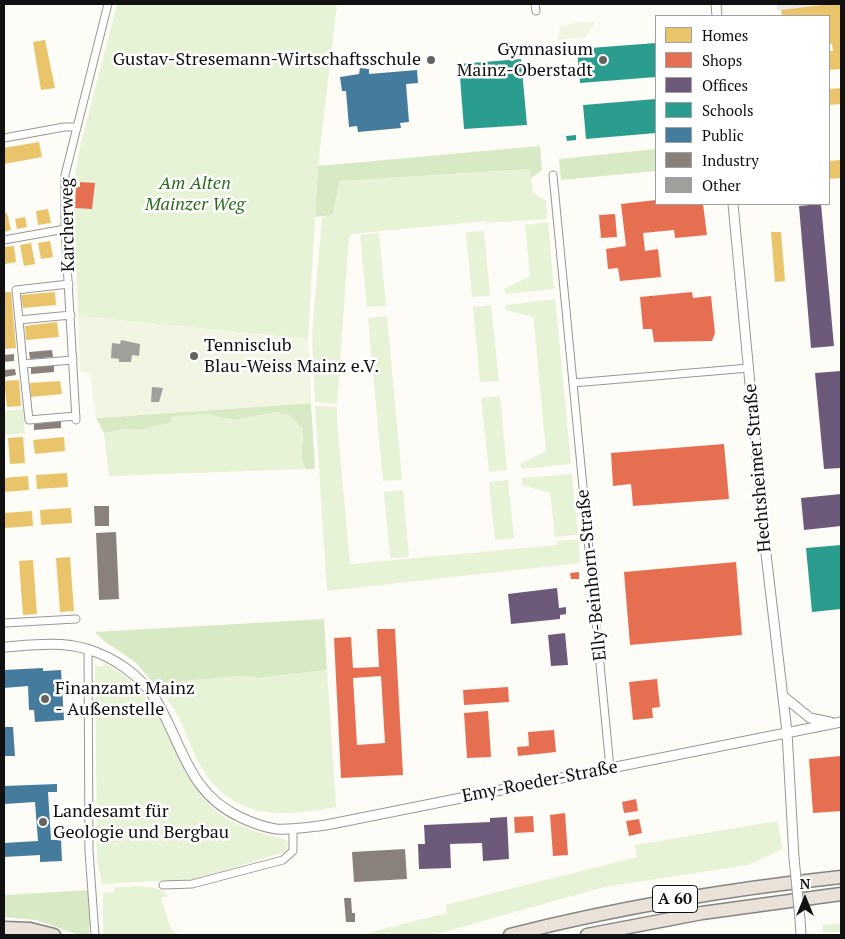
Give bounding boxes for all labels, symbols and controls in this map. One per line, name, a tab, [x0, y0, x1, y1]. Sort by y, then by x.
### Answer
legend	[655, 15, 830, 205]
text: Homes	[702, 25, 748, 45]
place label: Gymnasium Mainz-Oberstadt	[457, 39, 593, 82]
place label: Gustav-Stresemann-Wirtschaftsschule	[113, 49, 421, 71]
text: Shops	[702, 50, 742, 70]
marker: Gustav-Stresemann-Wirtschaftsschule	[425, 54, 437, 66]
marker: Gymnasium Mainz-Oberstadt	[597, 54, 609, 66]
text: Offices	[702, 75, 748, 95]
text: Schools	[702, 100, 753, 120]
text: Public	[702, 125, 744, 145]
text: Industry	[702, 150, 759, 170]
park label: Am Alten Mainzer Weg	[145, 173, 245, 215]
text: Other	[702, 175, 741, 195]
street label: Karcherweg	[56, 178, 80, 272]
place label: Tennisclub Blau-Weiss Mainz e.V.	[204, 335, 379, 378]
marker: Tennisclub Blau-Weiss Mainz e.V.	[188, 350, 200, 362]
street label: Hechtsheimer Straße	[740, 383, 776, 553]
street label: Elly-Beinhorn-Straße	[572, 488, 612, 662]
place label: Finanzamt Mainz - Außenstelle	[55, 678, 195, 721]
marker: Finanzamt Mainz - Außenstelle	[39, 693, 51, 705]
street label: Emy-Roeder-Straße	[460, 756, 620, 808]
place label: Landesamt für Geologie und Bergbau	[53, 801, 229, 844]
marker: Landesamt für Geologie und Bergbau	[37, 816, 49, 828]
north arrow	[780, 874, 830, 924]
text: N	[800, 874, 810, 893]
road number: A 60	[652, 886, 698, 912]

